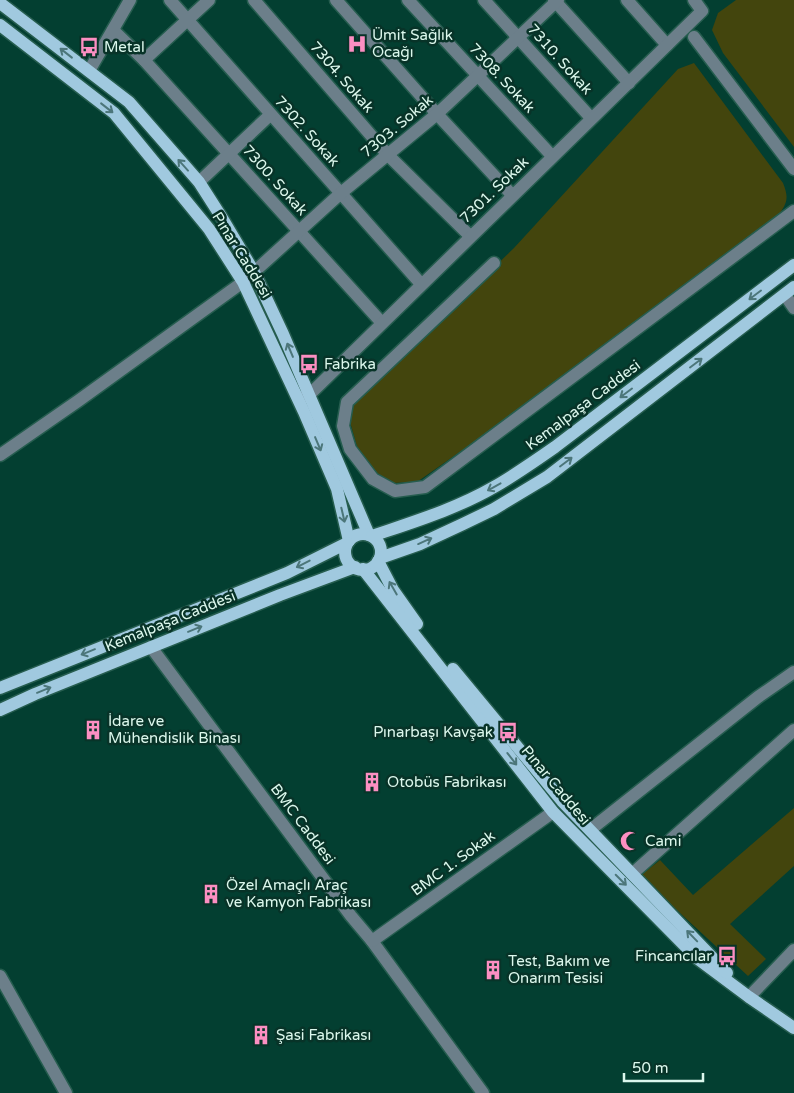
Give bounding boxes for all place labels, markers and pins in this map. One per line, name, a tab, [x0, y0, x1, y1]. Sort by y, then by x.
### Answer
place label: Ümit Sağlık Ocağı	[372, 26, 453, 61]
hospital icon: Ümit Sağlık Ocağı	[346, 33, 368, 55]
bus stop icon: Metal	[78, 36, 100, 58]
place label: Metal	[104, 38, 145, 56]
bus stop icon: Fabrika	[298, 353, 320, 375]
place label: Fabrika	[324, 355, 376, 373]
place label: İdare ve Mühendislik Binası	[108, 712, 241, 747]
building icon: İdare ve Mühendislik Binası	[82, 719, 104, 741]
bus stop icon: Pınarbaşı Kavşak	[497, 721, 519, 743]
place label: Pınarbaşı Kavşak	[373, 723, 493, 741]
building icon: Otobüs Fabrikası	[361, 771, 383, 793]
place label: Otobüs Fabrikası	[387, 773, 506, 791]
mosque icon: Cami	[619, 830, 641, 852]
place label: Cami	[645, 832, 681, 850]
place label: Özel Amaçlı Araç ve Kamyon Fabrikası	[226, 876, 371, 911]
building icon: Özel Amaçlı Araç ve Kamyon Fabrikası	[200, 883, 222, 905]
bus stop icon: Fincancılar	[716, 945, 738, 967]
place label: Fincancılar	[635, 947, 712, 965]
place label: Test, Bakım ve Onarım Tesisi	[508, 952, 610, 987]
building icon: Test, Bakım ve Onarım Tesisi	[482, 959, 504, 981]
building icon: Şasi Fabrikası	[250, 1024, 272, 1046]
place label: Şasi Fabrikası	[276, 1026, 371, 1044]

